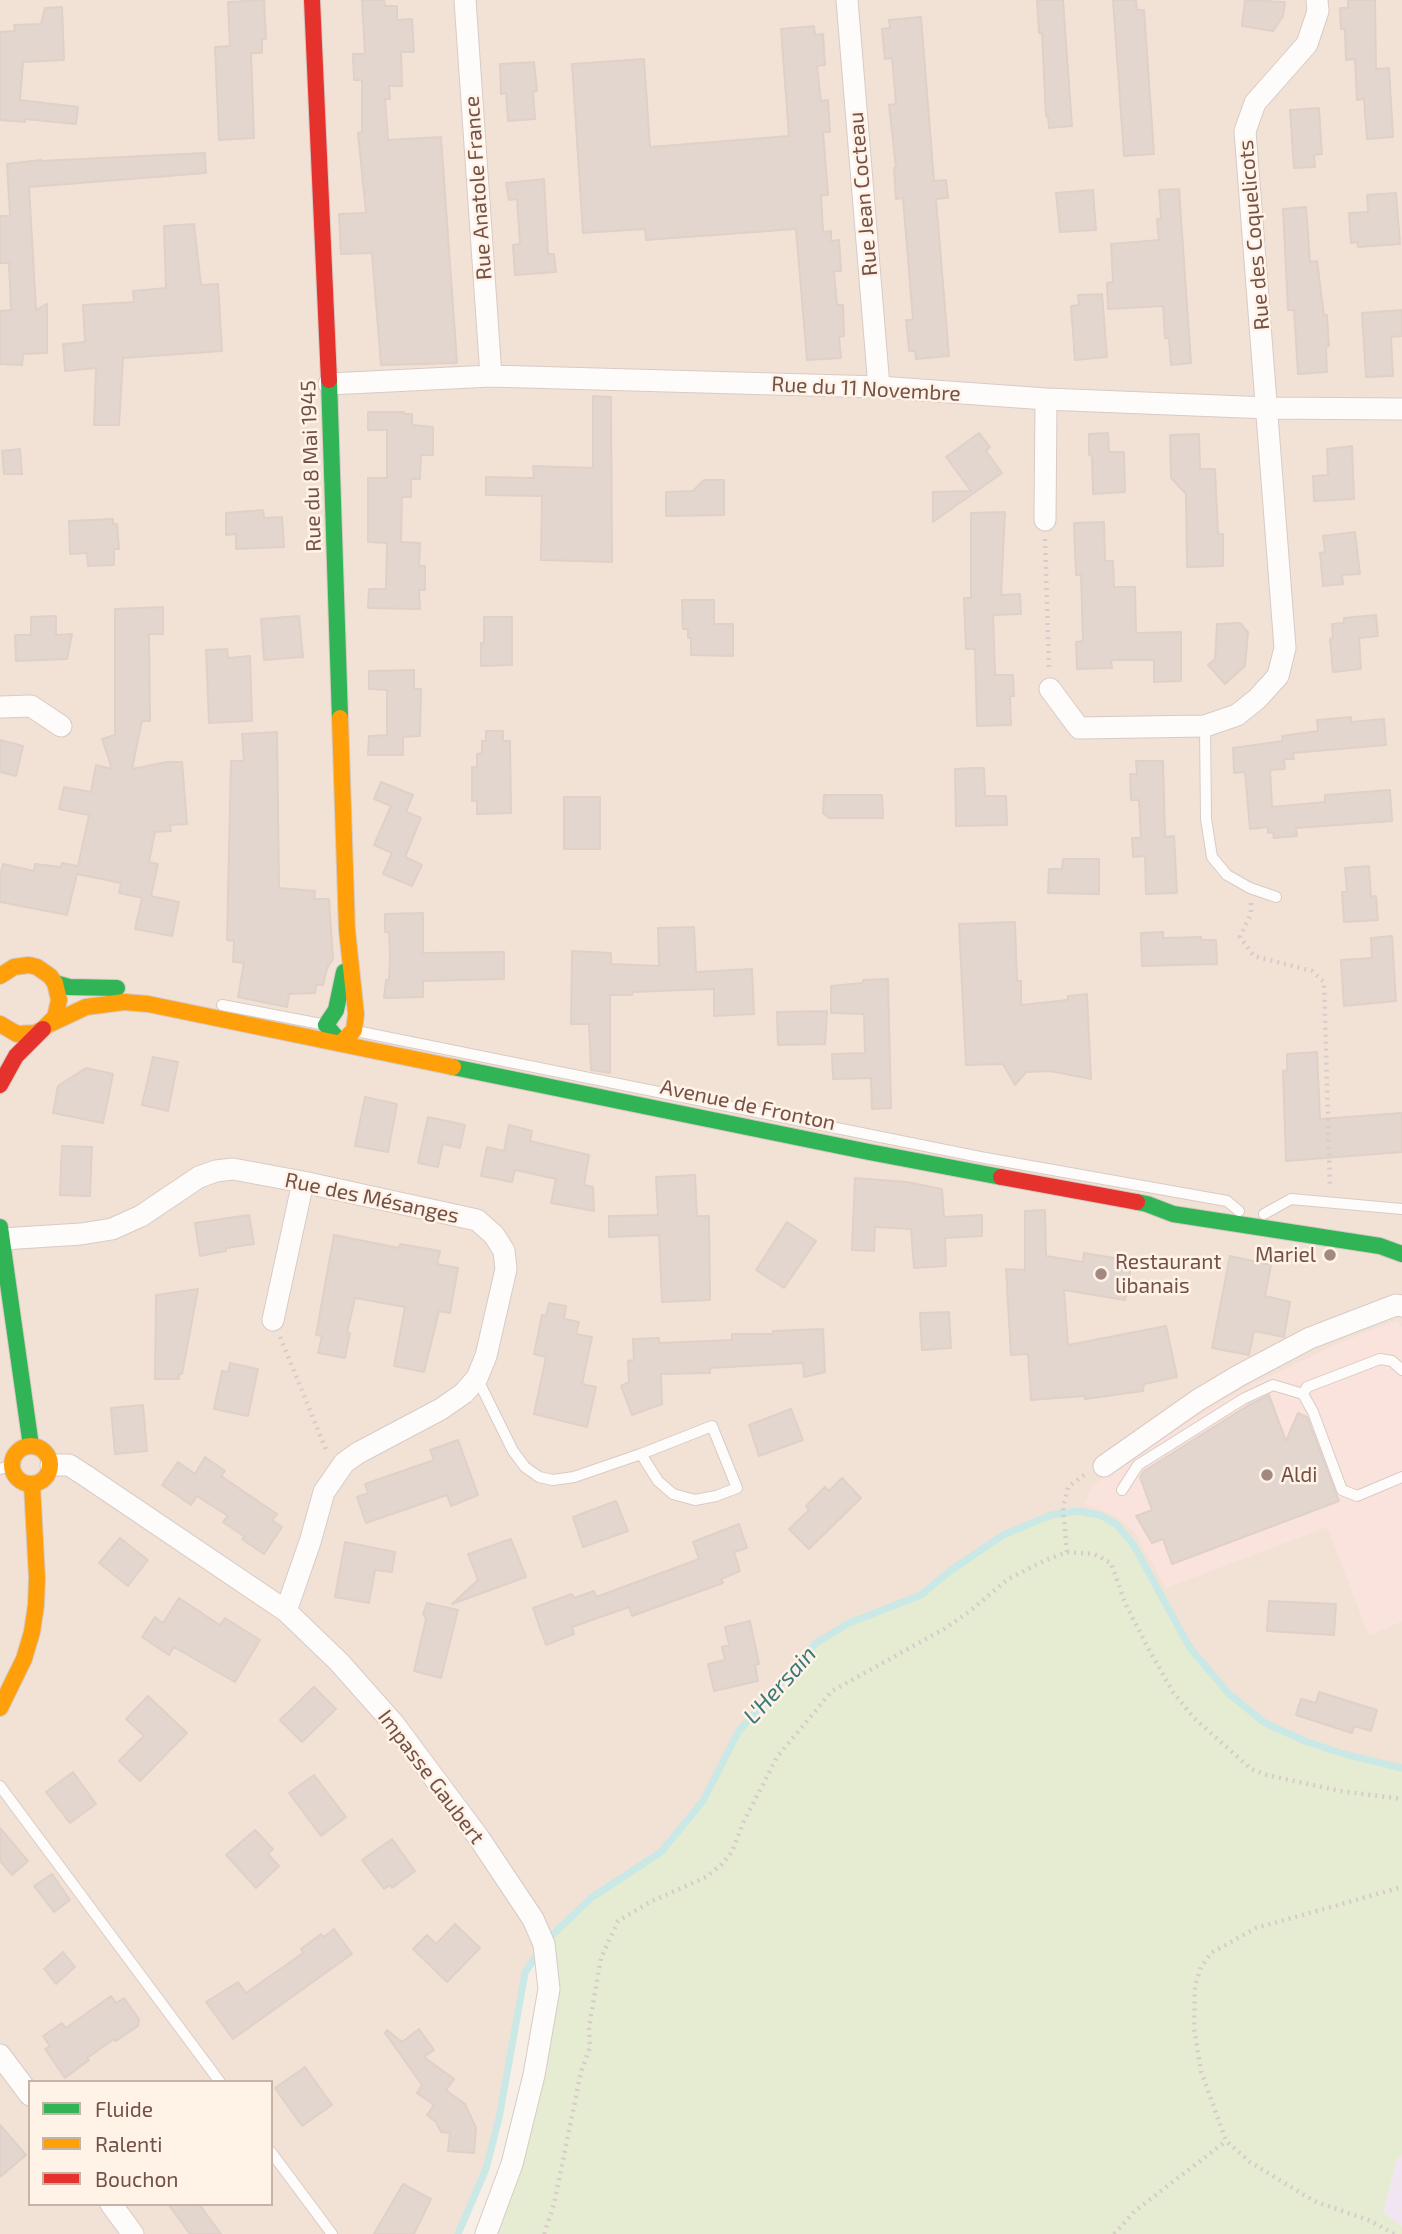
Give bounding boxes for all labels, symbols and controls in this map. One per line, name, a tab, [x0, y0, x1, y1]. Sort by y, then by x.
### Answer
street label: Rue Anatole France	[459, 95, 497, 281]
street label: Rue Jean Cocteau	[843, 111, 883, 277]
street label: Rue des Coquelicots	[1233, 139, 1275, 331]
street label: Rue du 11 Novembre	[771, 371, 961, 407]
street label: Rue du 8 Mai 1945	[295, 380, 327, 552]
street label: Avenue de Fronton	[658, 1074, 838, 1136]
street label: Rue des Mésanges	[283, 1167, 461, 1229]
place label: Mariel	[1255, 1242, 1316, 1268]
marker: Mariel	[1322, 1247, 1338, 1263]
place label: Restaurant libanais	[1115, 1249, 1221, 1299]
marker: Restaurant libanais	[1093, 1266, 1109, 1282]
place label: Aldi	[1281, 1462, 1318, 1488]
marker: Aldi	[1259, 1467, 1275, 1483]
water label: L'Hersain	[738, 1640, 822, 1730]
street label: Impasse Gaubert	[372, 1705, 490, 1849]
legend	[28, 2080, 273, 2206]
text: Fluide	[95, 2096, 153, 2121]
text: Ralenti	[95, 2131, 162, 2156]
text: Bouchon	[95, 2166, 179, 2191]

